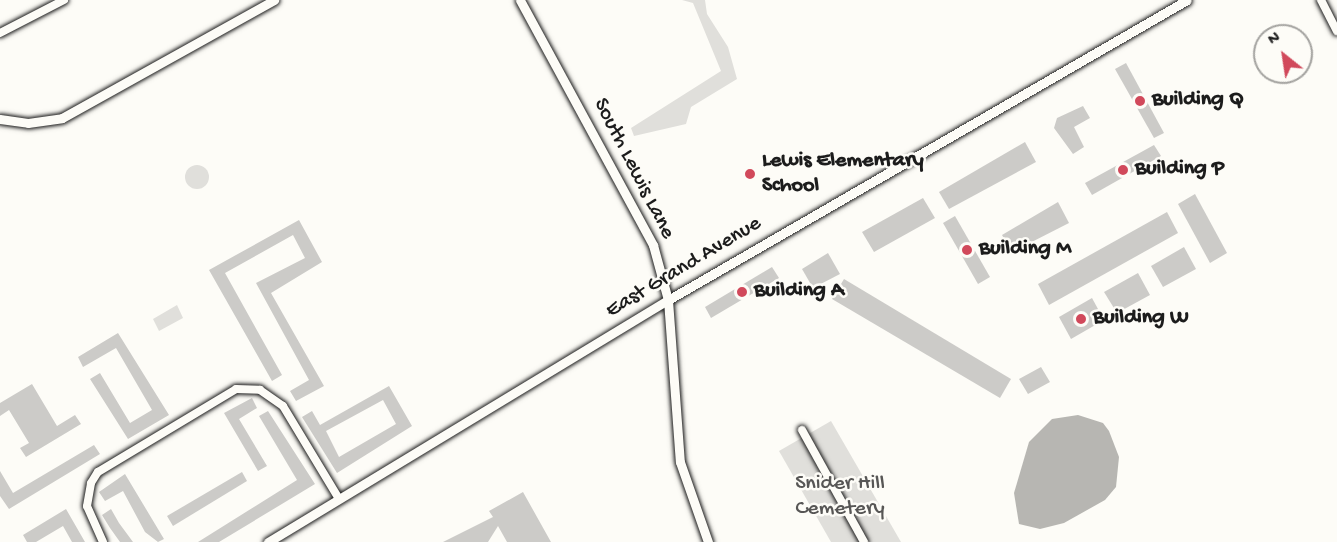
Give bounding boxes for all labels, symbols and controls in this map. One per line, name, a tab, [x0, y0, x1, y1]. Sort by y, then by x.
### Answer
north arrow	[1253, 24, 1313, 84]
text: N	[1265, 29, 1284, 51]
place label: Building Q	[1152, 88, 1244, 114]
street label: South Lewis Lane	[586, 94, 680, 244]
marker: Building Q	[1133, 94, 1147, 108]
place label: Lewis Elementary School	[762, 148, 924, 200]
place label: Building P	[1135, 157, 1224, 183]
marker: Building P	[1116, 163, 1130, 177]
marker: Lewis Elementary School	[743, 167, 757, 181]
street label: East Grand Avenue	[601, 211, 767, 325]
place label: Building M	[979, 237, 1071, 263]
marker: Building M	[960, 243, 974, 257]
place label: Building A	[754, 279, 844, 305]
marker: Building A	[735, 285, 749, 299]
place label: Building W	[1093, 306, 1189, 332]
marker: Building W	[1074, 312, 1088, 326]
park label: Snider Hill Cemetery	[795, 471, 885, 522]

